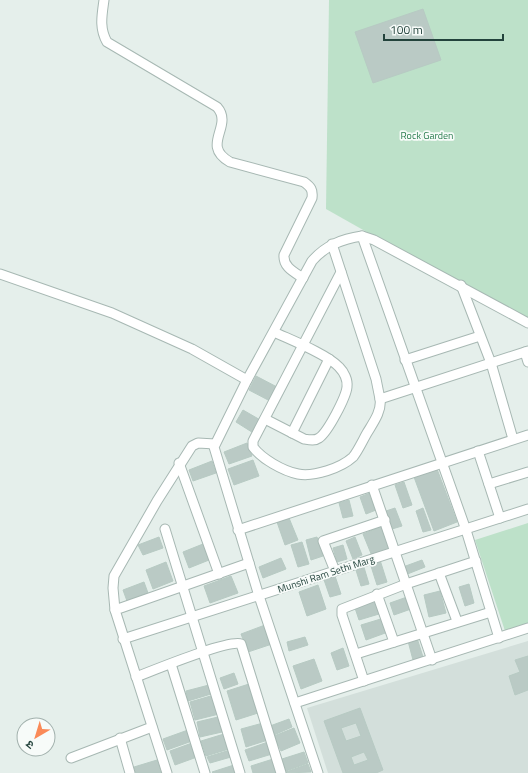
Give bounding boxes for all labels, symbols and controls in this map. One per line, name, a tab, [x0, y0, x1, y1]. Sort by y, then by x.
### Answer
scale bar	[384, 16, 503, 42]
text: 100 m	[390, 20, 423, 39]
park label: Rock Garden	[401, 128, 453, 143]
street label: Munshi Ram Sethi Marg	[276, 551, 376, 597]
north arrow	[16, 717, 56, 757]
text: उ	[22, 736, 37, 753]

